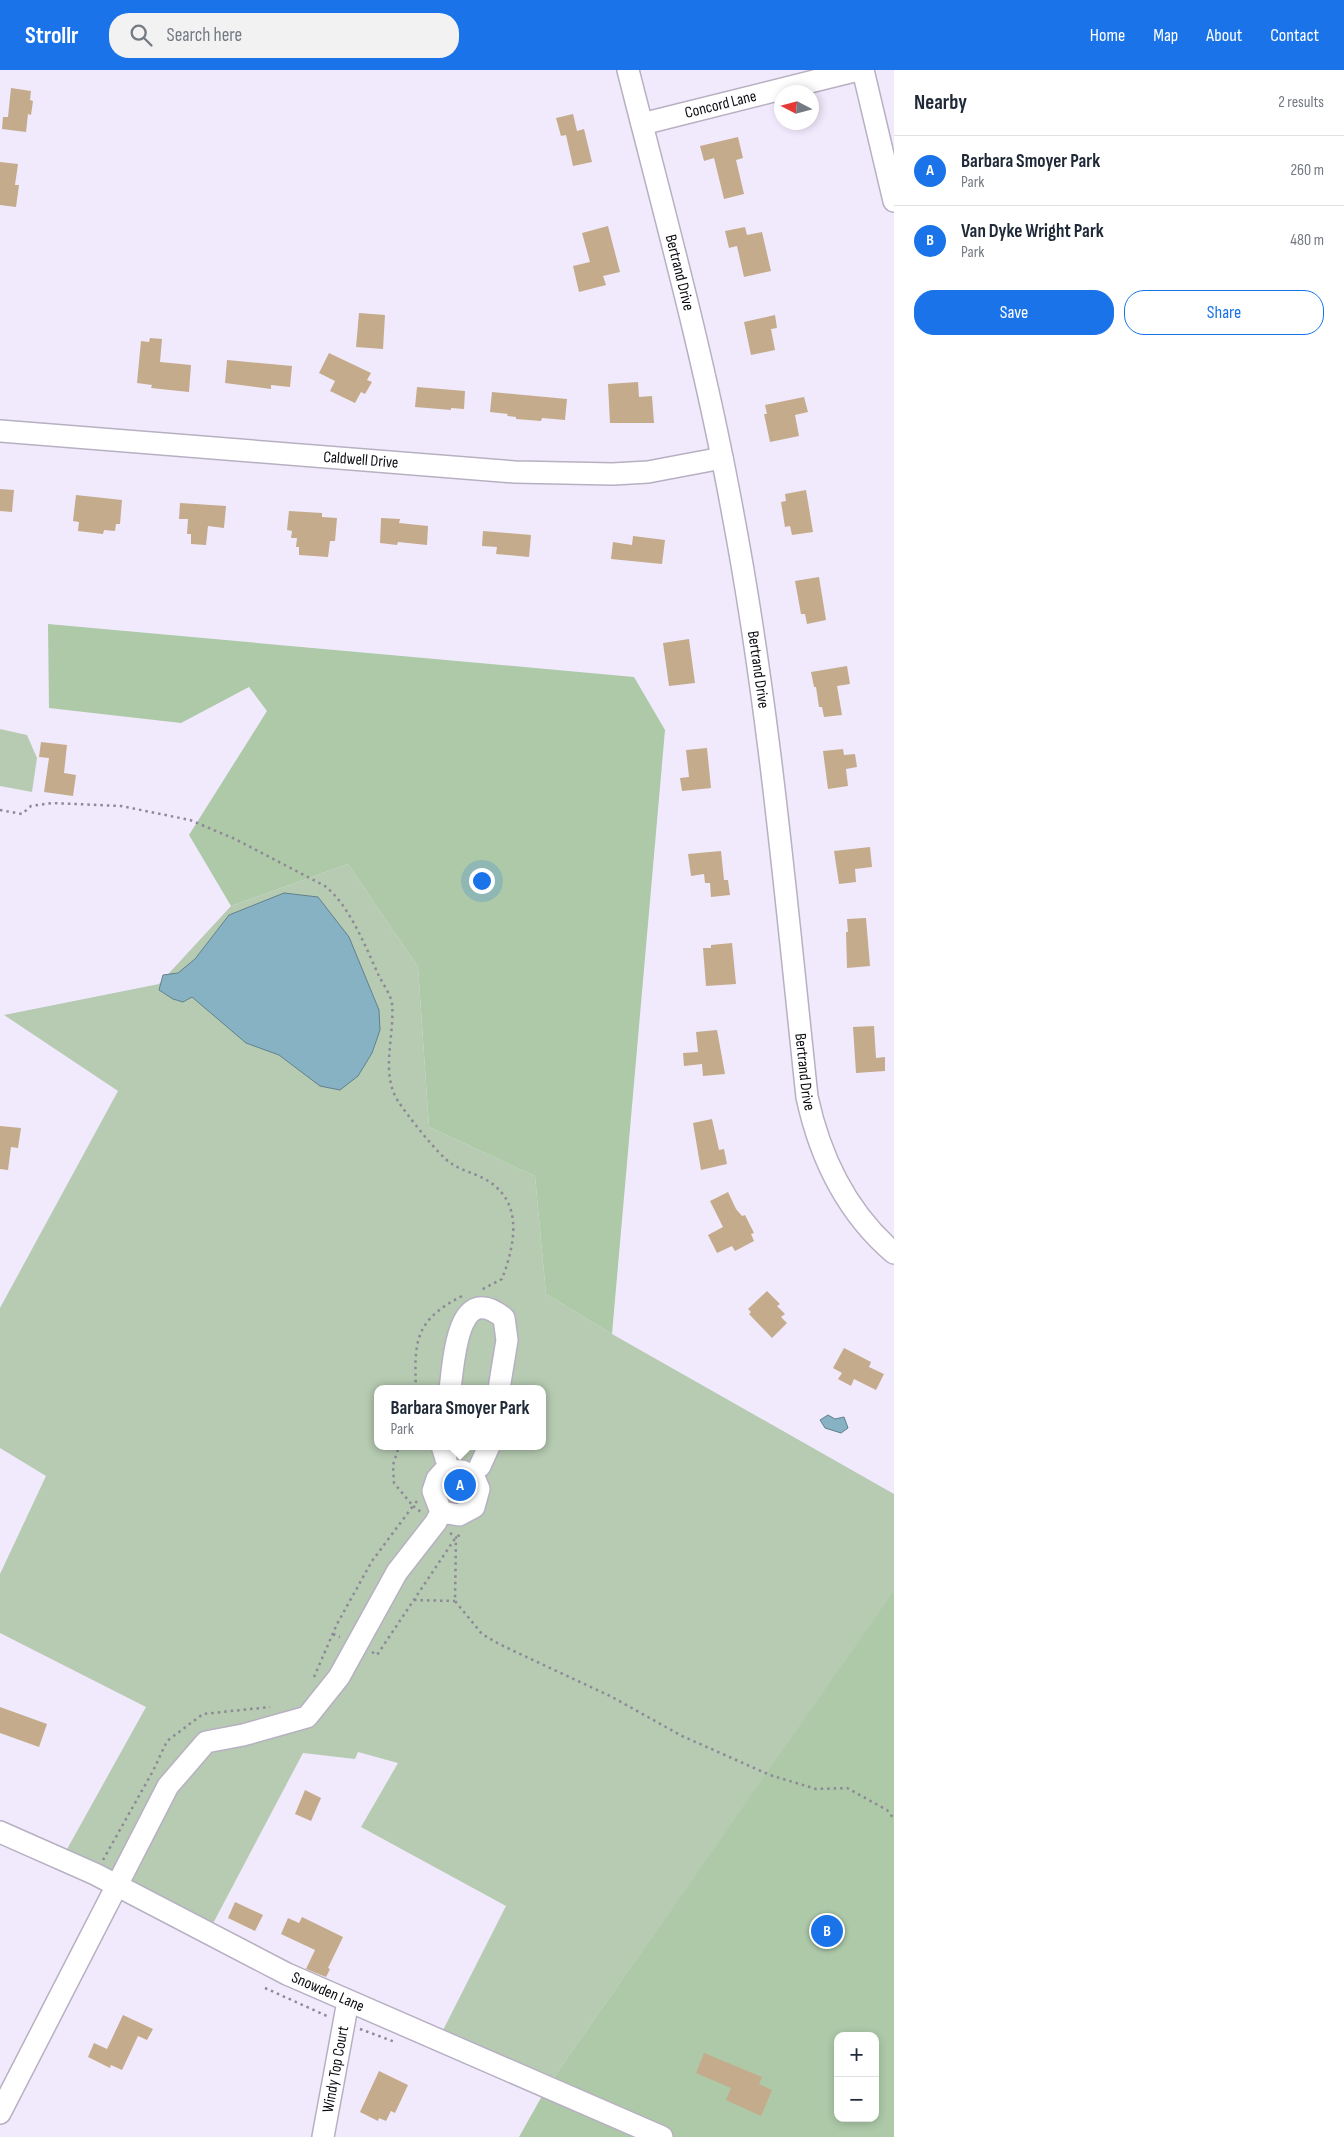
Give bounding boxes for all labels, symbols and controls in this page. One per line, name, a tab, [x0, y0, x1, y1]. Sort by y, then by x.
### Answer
search box	[109, 13, 459, 58]
text: Strollr	[25, 21, 79, 50]
icon: search	[127, 21, 155, 49]
text: Search here	[167, 24, 242, 47]
text: Home	[1090, 25, 1125, 46]
text: Map	[1153, 25, 1178, 46]
text: About	[1206, 25, 1242, 46]
text: Contact	[1270, 25, 1319, 46]
north arrow	[774, 85, 819, 130]
street label: Concord Lane	[683, 86, 758, 122]
text: Nearby	[914, 90, 967, 115]
text: 2 results	[1278, 93, 1324, 112]
text: Barbara Smoyer Park	[961, 150, 1100, 173]
text: A	[926, 161, 934, 180]
text: 260 m	[1290, 161, 1324, 180]
text: Park	[961, 173, 984, 192]
text: Van Dyke Wright Park	[961, 220, 1104, 243]
text: B	[926, 231, 934, 250]
text: 480 m	[1290, 231, 1324, 250]
street label: Bertrand Drive	[661, 232, 698, 313]
text: Park	[961, 243, 984, 262]
button: Save	[914, 290, 1114, 335]
button: Share	[1124, 290, 1324, 335]
street label: Caldwell Drive	[323, 447, 399, 472]
street label: Bertrand Drive	[743, 630, 773, 709]
your location	[469, 868, 495, 894]
street label: Bertrand Drive	[791, 1032, 819, 1113]
popup	[374, 1385, 546, 1450]
text: Barbara Smoyer Park	[390, 1397, 530, 1420]
text: Park	[390, 1420, 414, 1439]
pin: A	[444, 1466, 476, 1504]
pin: B	[811, 1912, 843, 1950]
street label: Snowden Lane	[289, 1968, 367, 2016]
street label: Windy Top Court	[318, 2024, 353, 2114]
map controls	[834, 2032, 879, 2122]
button: +	[834, 2032, 879, 2077]
button: −	[834, 2077, 879, 2122]

